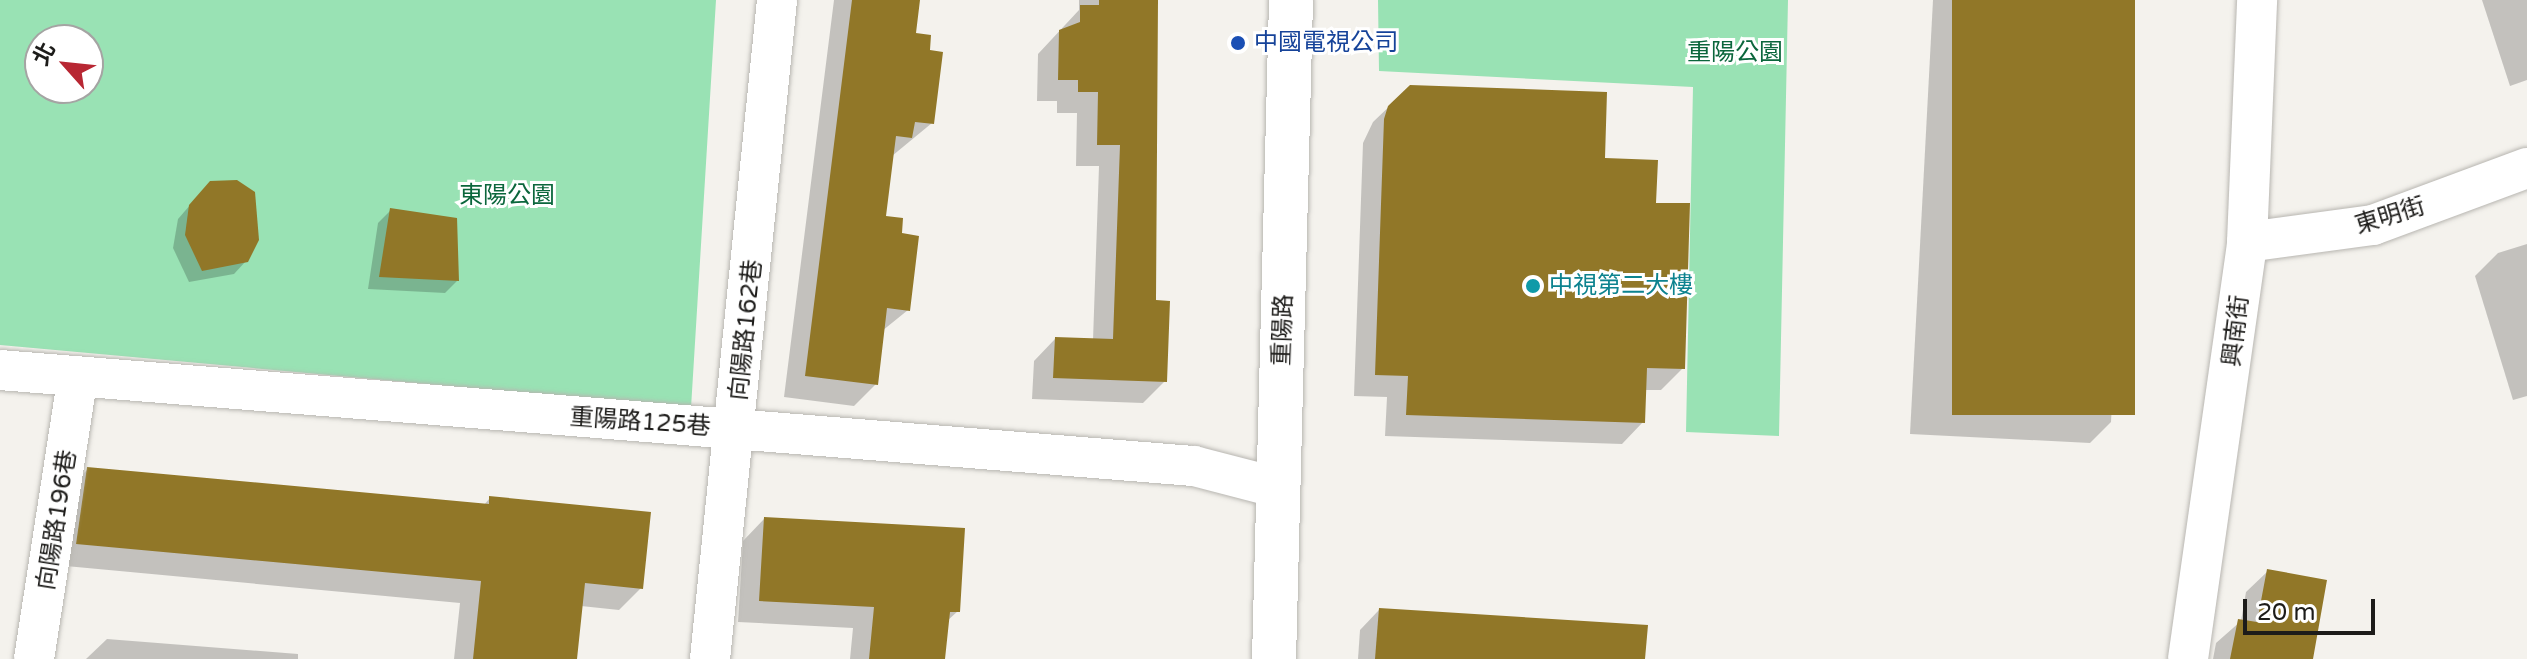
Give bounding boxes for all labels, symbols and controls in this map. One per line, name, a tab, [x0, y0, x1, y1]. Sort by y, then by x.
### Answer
north arrow	[24, 24, 104, 104]
place label: 中國電視公司	[1254, 29, 1398, 57]
marker: 中國電視公司	[1229, 34, 1247, 52]
text: 北	[28, 38, 61, 70]
park label: 重陽公園	[1687, 39, 1783, 67]
park label: 東陽公園	[459, 182, 555, 210]
street label: 東明街	[2351, 192, 2429, 240]
street label: 向陽路162巷	[724, 258, 768, 402]
place label: 中視第二大樓	[1549, 272, 1693, 300]
marker: 中視第二大樓	[1524, 277, 1542, 295]
street label: 重陽路	[1267, 294, 1299, 366]
street label: 興南街	[2217, 294, 2255, 368]
street label: 重陽路125巷	[569, 403, 711, 441]
street label: 向陽路196巷	[32, 448, 82, 592]
scale bar	[2247, 583, 2379, 633]
text: 20 m	[2257, 598, 2315, 627]

